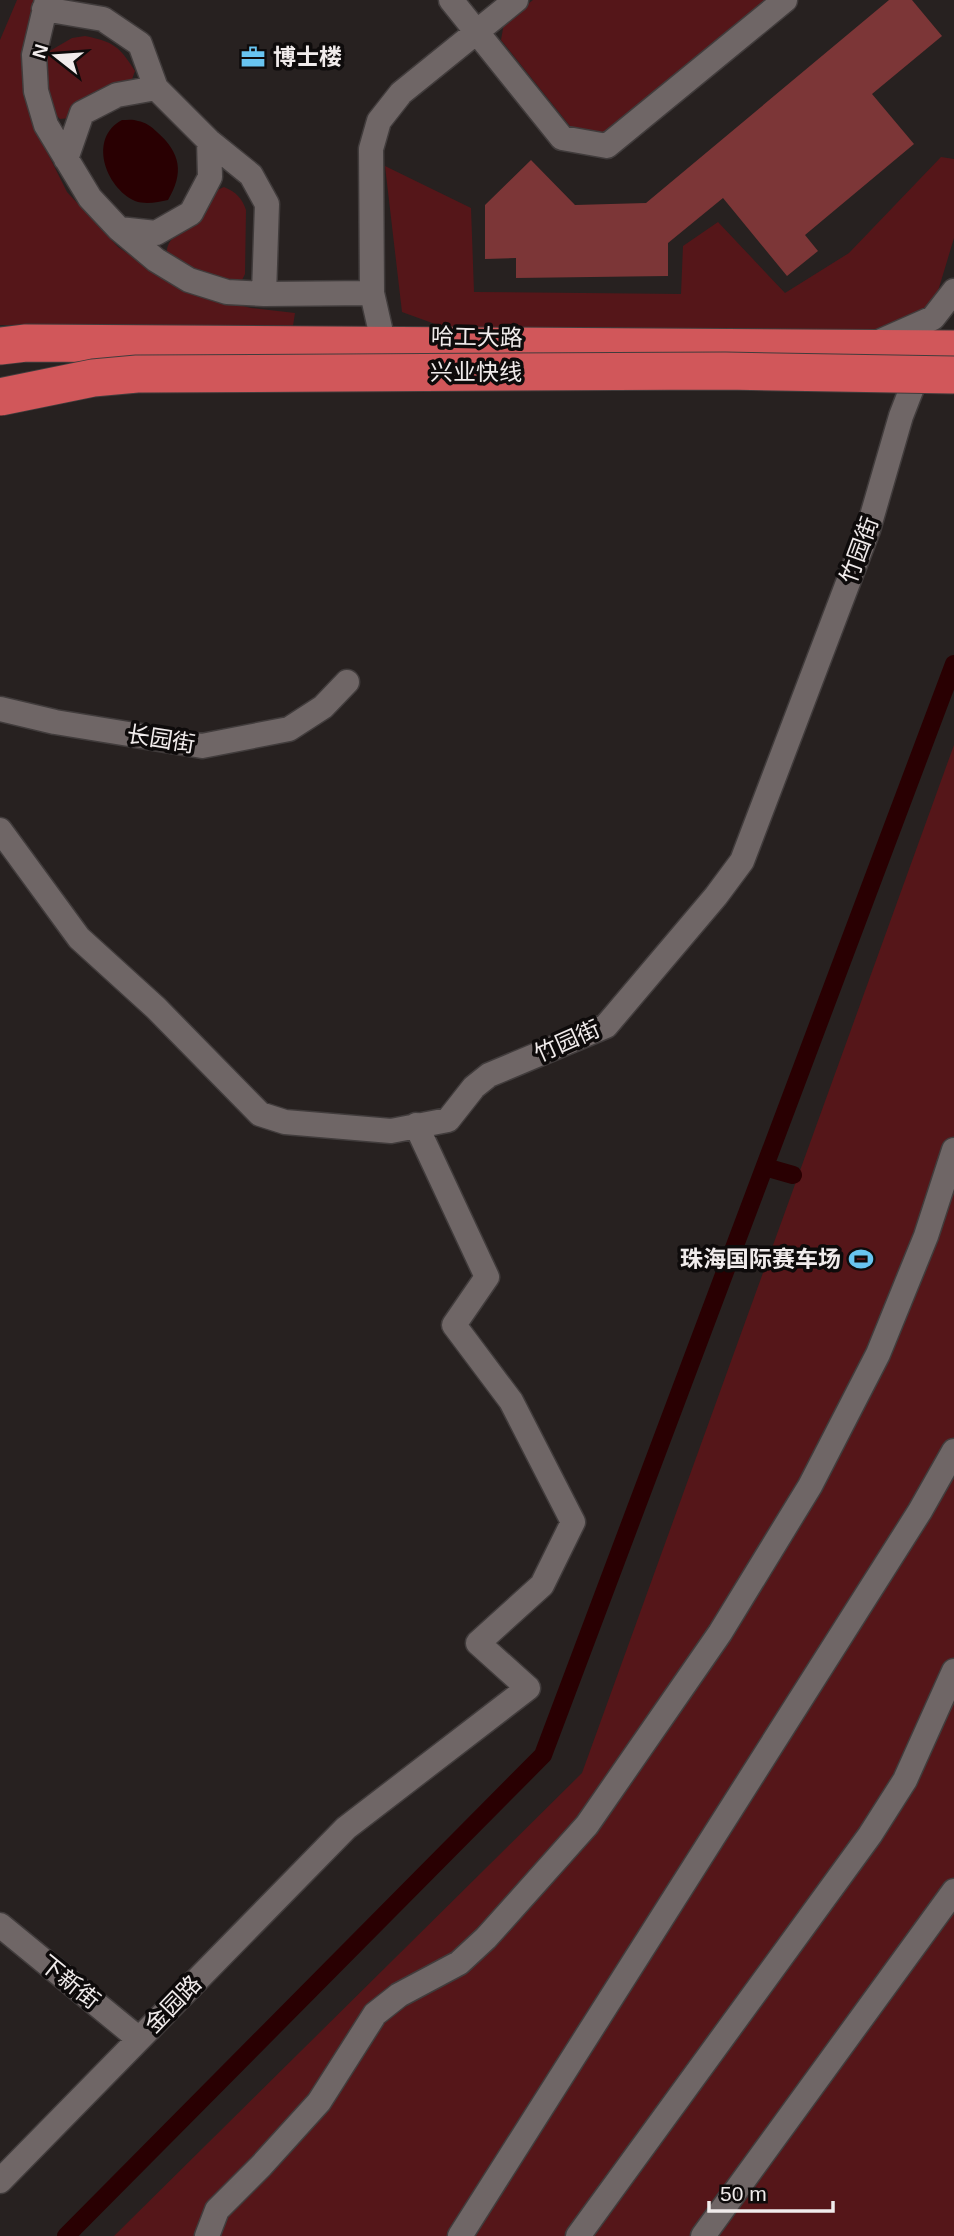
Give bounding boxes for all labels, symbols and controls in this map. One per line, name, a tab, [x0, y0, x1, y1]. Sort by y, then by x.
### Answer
north arrow	[21, 21, 91, 91]
text: N	[28, 42, 52, 61]
office icon: 博士楼	[239, 43, 267, 71]
place label: 博士楼	[273, 44, 342, 70]
street label: 哈工大路	[431, 323, 523, 351]
street label: 兴业快线	[430, 359, 522, 385]
street label: 竹园街	[835, 513, 883, 587]
street label: 长园街	[125, 721, 197, 757]
street label: 竹园街	[530, 1015, 604, 1067]
sports icon: 珠海国际赛车场	[847, 1245, 875, 1273]
place label: 珠海国际赛车场	[680, 1246, 841, 1272]
street label: 下新街	[35, 1950, 105, 2014]
street label: 金园路	[140, 1970, 206, 2038]
scale bar	[709, 2170, 833, 2214]
text: 50 m	[720, 2182, 767, 2205]

